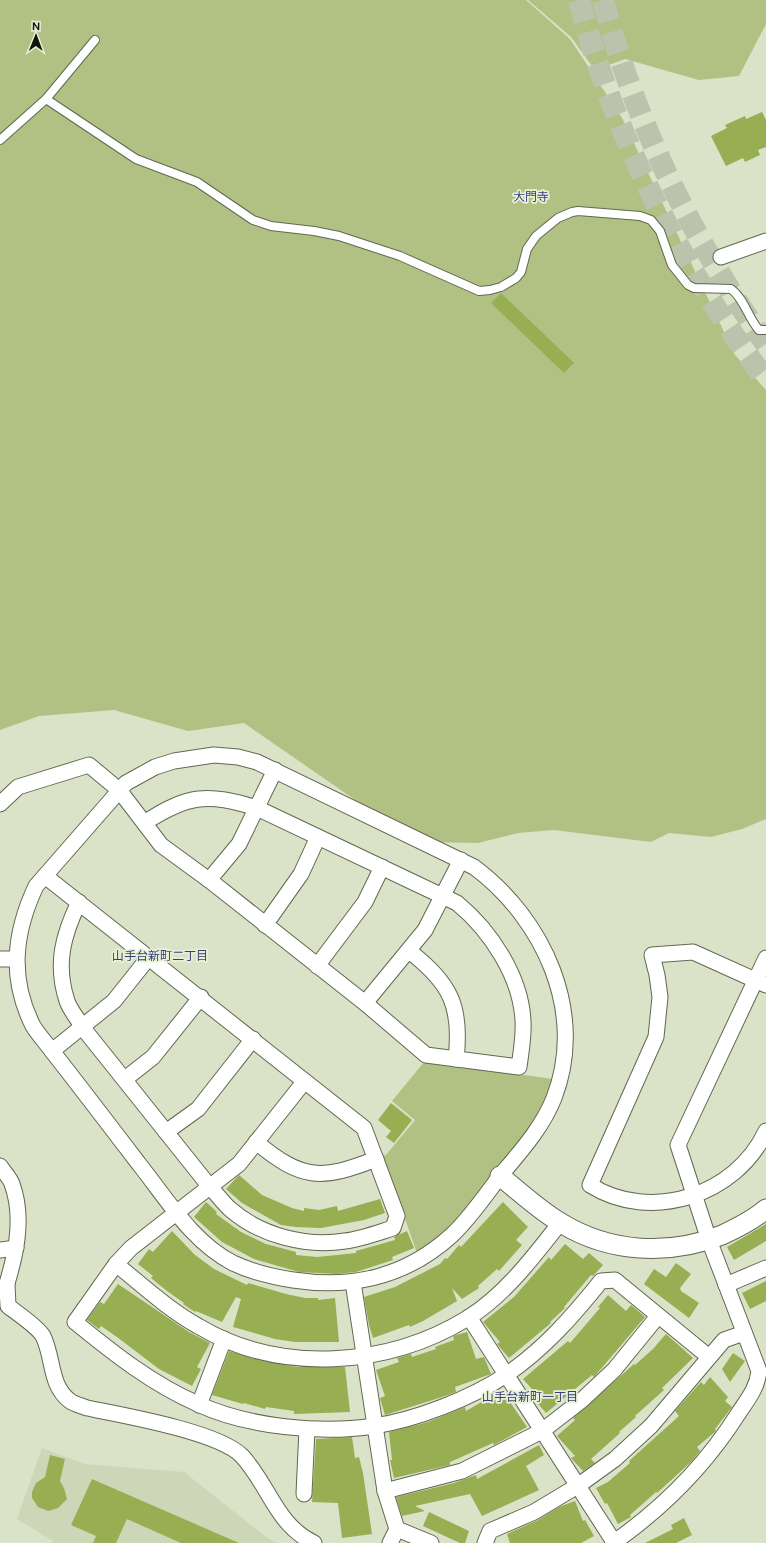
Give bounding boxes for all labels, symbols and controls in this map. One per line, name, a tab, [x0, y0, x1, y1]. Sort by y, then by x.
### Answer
north arrow	[16, 16, 56, 56]
text: N	[32, 19, 40, 33]
district label: 大門寺	[513, 189, 549, 205]
district label: 山手台新町二丁目	[112, 948, 208, 964]
district label: 山手台新町一丁目	[482, 1389, 578, 1405]

